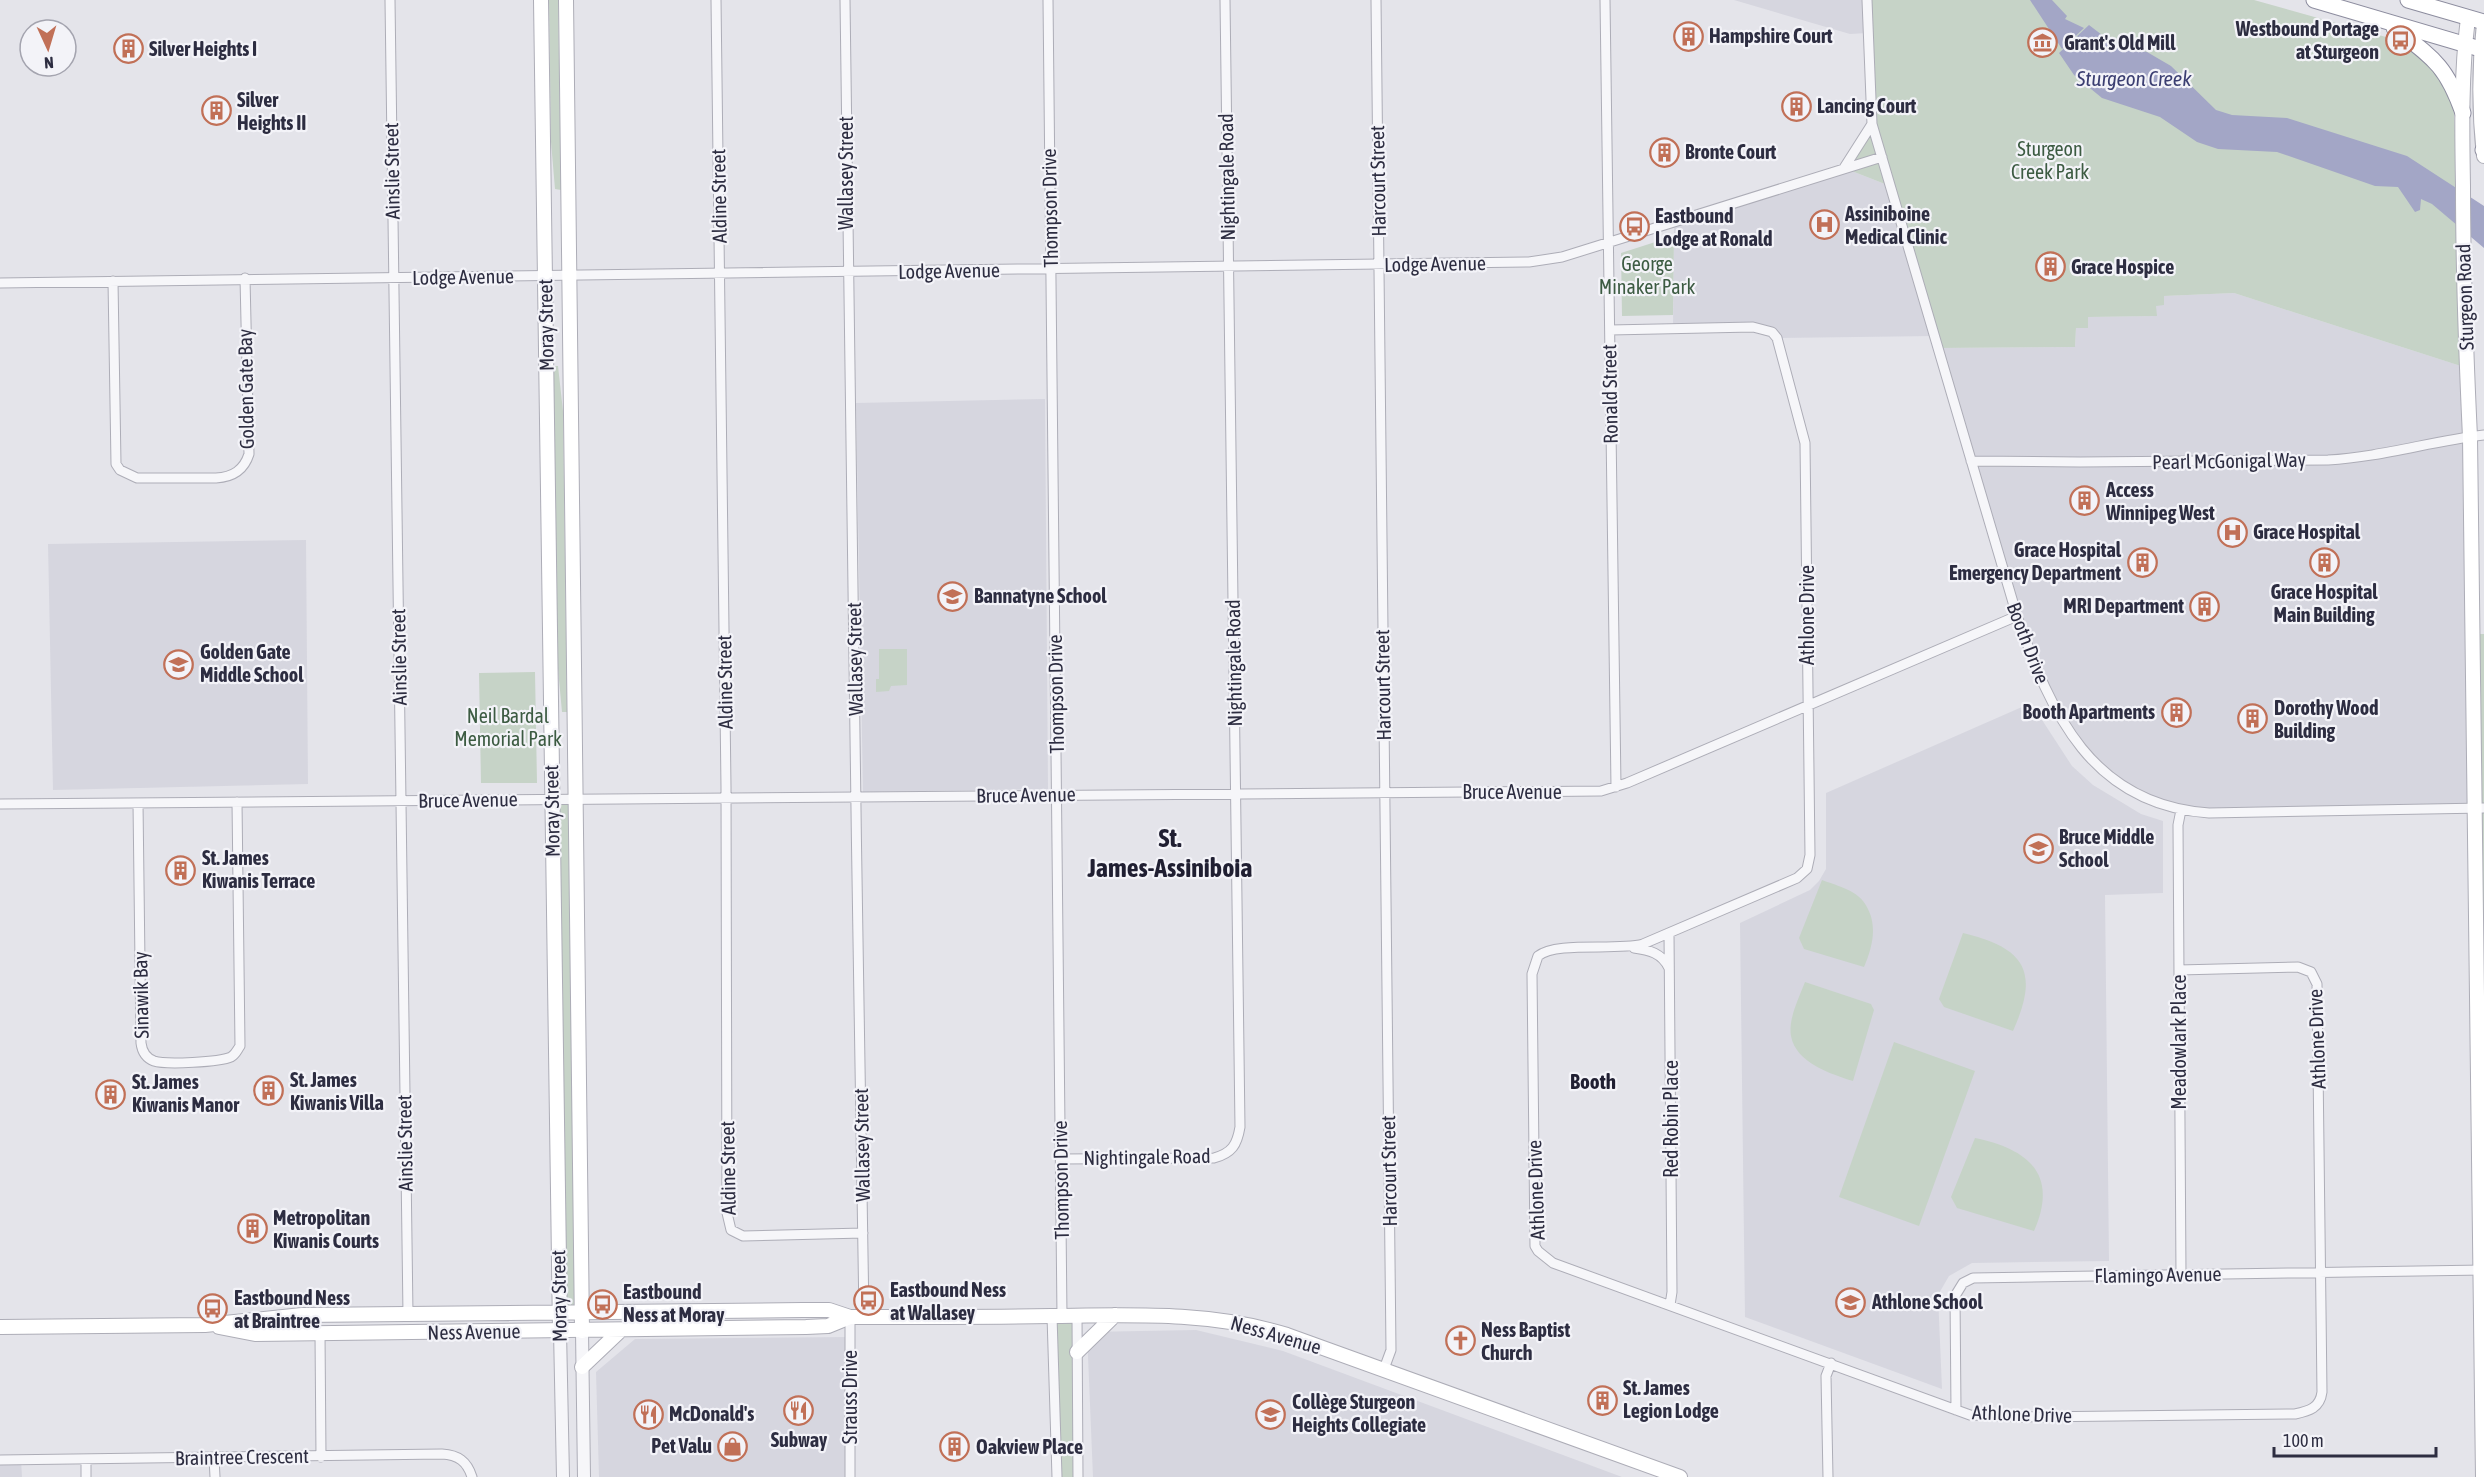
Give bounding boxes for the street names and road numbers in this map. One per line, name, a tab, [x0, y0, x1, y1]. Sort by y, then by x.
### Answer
street label: Nightingale Road	[1214, 113, 1239, 241]
street label: Wallasey Street	[834, 116, 857, 230]
street label: Ainslie Street	[379, 122, 404, 220]
street label: Harcourt Street	[1365, 125, 1390, 237]
street label: Aldine Street	[706, 148, 731, 243]
street label: Thompson Drive	[1037, 148, 1062, 268]
street label: Sturgeon Road	[2451, 243, 2478, 351]
street label: Lodge Avenue	[1384, 251, 1486, 276]
street label: Lodge Avenue	[898, 258, 1000, 283]
street label: Lodge Avenue	[412, 264, 514, 289]
street label: Moray Street	[533, 278, 558, 371]
street label: Golden Gate Bay	[233, 329, 258, 449]
street label: Ronald Street	[1597, 344, 1622, 444]
street label: Pearl McGonigal Way	[2152, 448, 2306, 473]
street label: Athlone Drive	[1795, 565, 1818, 665]
street label: Nightingale Road	[1221, 599, 1246, 727]
street label: Booth Drive	[2002, 599, 2054, 687]
street label: Wallasey Street	[842, 602, 867, 716]
street label: Ainslie Street	[386, 608, 411, 706]
street label: Harcourt Street	[1370, 629, 1395, 741]
street label: Aldine Street	[712, 634, 737, 729]
street label: Thompson Drive	[1043, 634, 1068, 754]
street label: Moray Street	[539, 764, 564, 857]
street label: Bruce Avenue	[1462, 780, 1562, 803]
street label: Bruce Avenue	[976, 782, 1076, 807]
street label: Bruce Avenue	[418, 787, 518, 812]
street label: Sinawik Bay	[128, 951, 153, 1039]
street label: Meadowlark Place	[2167, 974, 2190, 1110]
street label: Athlone Drive	[2303, 989, 2330, 1089]
street label: Red Robin Place	[1659, 1060, 1682, 1178]
street label: Wallasey Street	[849, 1088, 874, 1202]
street label: Ainslie Street	[392, 1094, 417, 1192]
street label: Harcourt Street	[1376, 1115, 1401, 1227]
street label: Aldine Street	[715, 1120, 740, 1215]
street label: Thompson Drive	[1048, 1120, 1073, 1240]
street label: Athlone Drive	[1522, 1140, 1549, 1240]
street label: Nightingale Road	[1083, 1144, 1211, 1169]
street label: Moray Street	[546, 1249, 571, 1342]
street label: Flamingo Avenue	[2094, 1262, 2222, 1287]
street label: Ness Avenue	[1228, 1311, 1324, 1358]
street label: Ness Avenue	[427, 1319, 521, 1344]
street label: Strauss Drive	[838, 1350, 861, 1444]
street label: Athlone Drive	[1972, 1400, 2072, 1427]
street label: Braintree Crescent	[175, 1444, 309, 1469]

